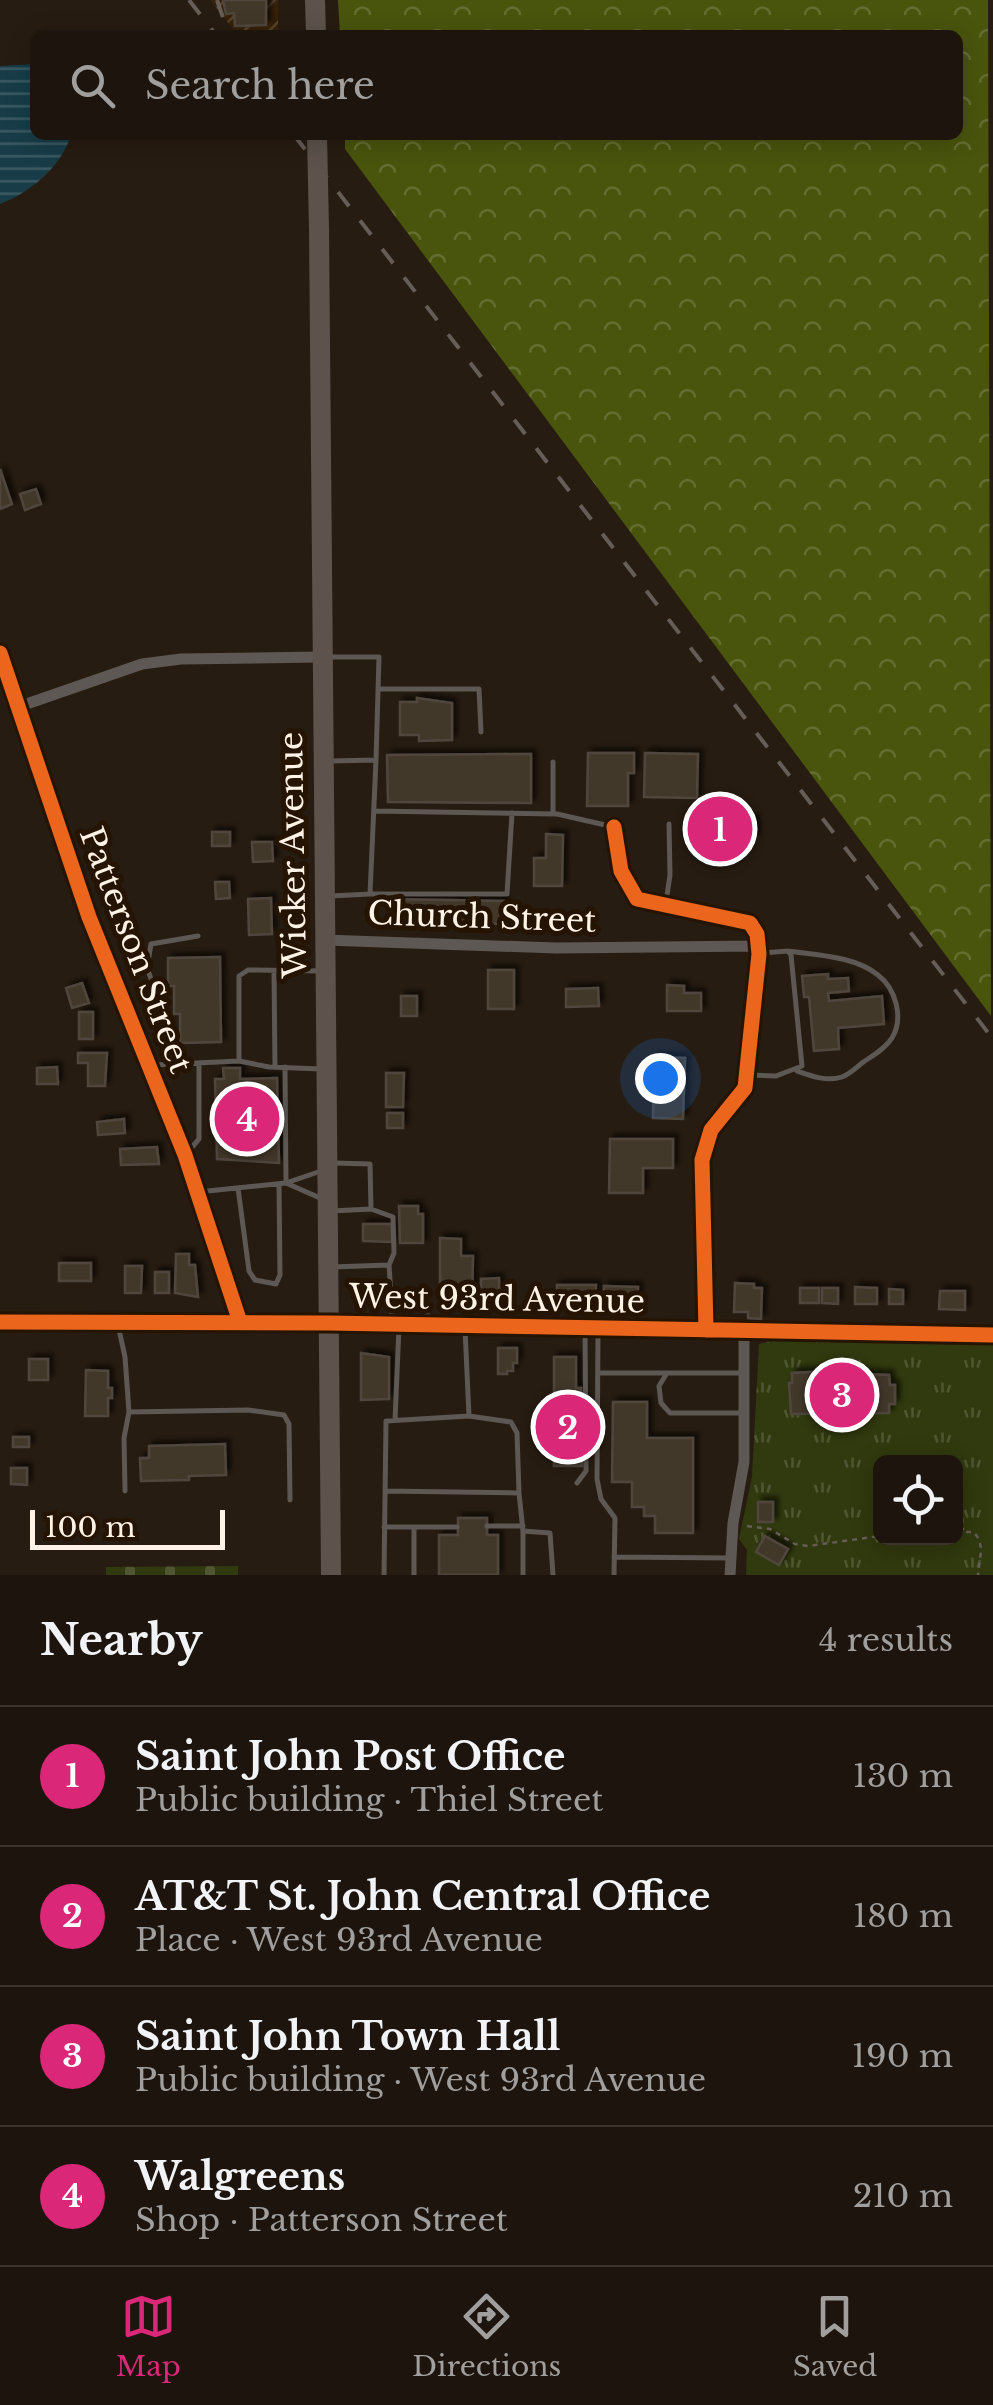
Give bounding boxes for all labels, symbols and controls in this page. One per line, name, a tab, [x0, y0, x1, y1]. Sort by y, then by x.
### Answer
search box	[30, 30, 963, 140]
icon: search	[65, 58, 120, 113]
text: Search here	[145, 62, 375, 109]
street label: Wicker Avenue	[271, 731, 315, 980]
pin: 1	[688, 792, 752, 866]
street label: Patterson Street	[71, 821, 201, 1079]
street label: Church Street	[367, 893, 597, 941]
your location	[635, 1053, 686, 1104]
pin: 4	[214, 1082, 280, 1156]
street label: West 93rd Avenue	[348, 1276, 645, 1322]
pin: 3	[810, 1358, 874, 1432]
pin: 2	[536, 1390, 600, 1464]
map controls	[873, 1455, 963, 1545]
button: locate	[873, 1455, 963, 1545]
scale bar	[30, 1505, 225, 1550]
text: 100 m	[45, 1510, 136, 1545]
text: Nearby	[40, 1614, 203, 1666]
text: 4 results	[819, 1620, 953, 1660]
text: Saint John Post Office	[135, 1733, 566, 1780]
text: 1	[66, 1756, 79, 1796]
text: 130 m	[853, 1756, 953, 1796]
text: Public building · Thiel Street	[135, 1780, 603, 1820]
text: AT&T St. John Central Office	[135, 1873, 711, 1920]
text: 2	[62, 1896, 83, 1936]
text: 180 m	[853, 1896, 953, 1936]
text: Place · West 93rd Avenue	[135, 1920, 543, 1960]
text: Saint John Town Hall	[135, 2013, 560, 2060]
text: 3	[62, 2036, 83, 2076]
text: 190 m	[852, 2036, 953, 2076]
text: Public building · West 93rd Avenue	[135, 2060, 706, 2100]
text: Walgreens	[135, 2153, 345, 2200]
text: 4	[62, 2176, 83, 2216]
text: 210 m	[853, 2176, 953, 2216]
text: Shop · Patterson Street	[135, 2200, 508, 2240]
tab: Map	[116, 2289, 181, 2384]
tab: Directions	[412, 2289, 561, 2384]
tab: Saved	[793, 2289, 877, 2384]

